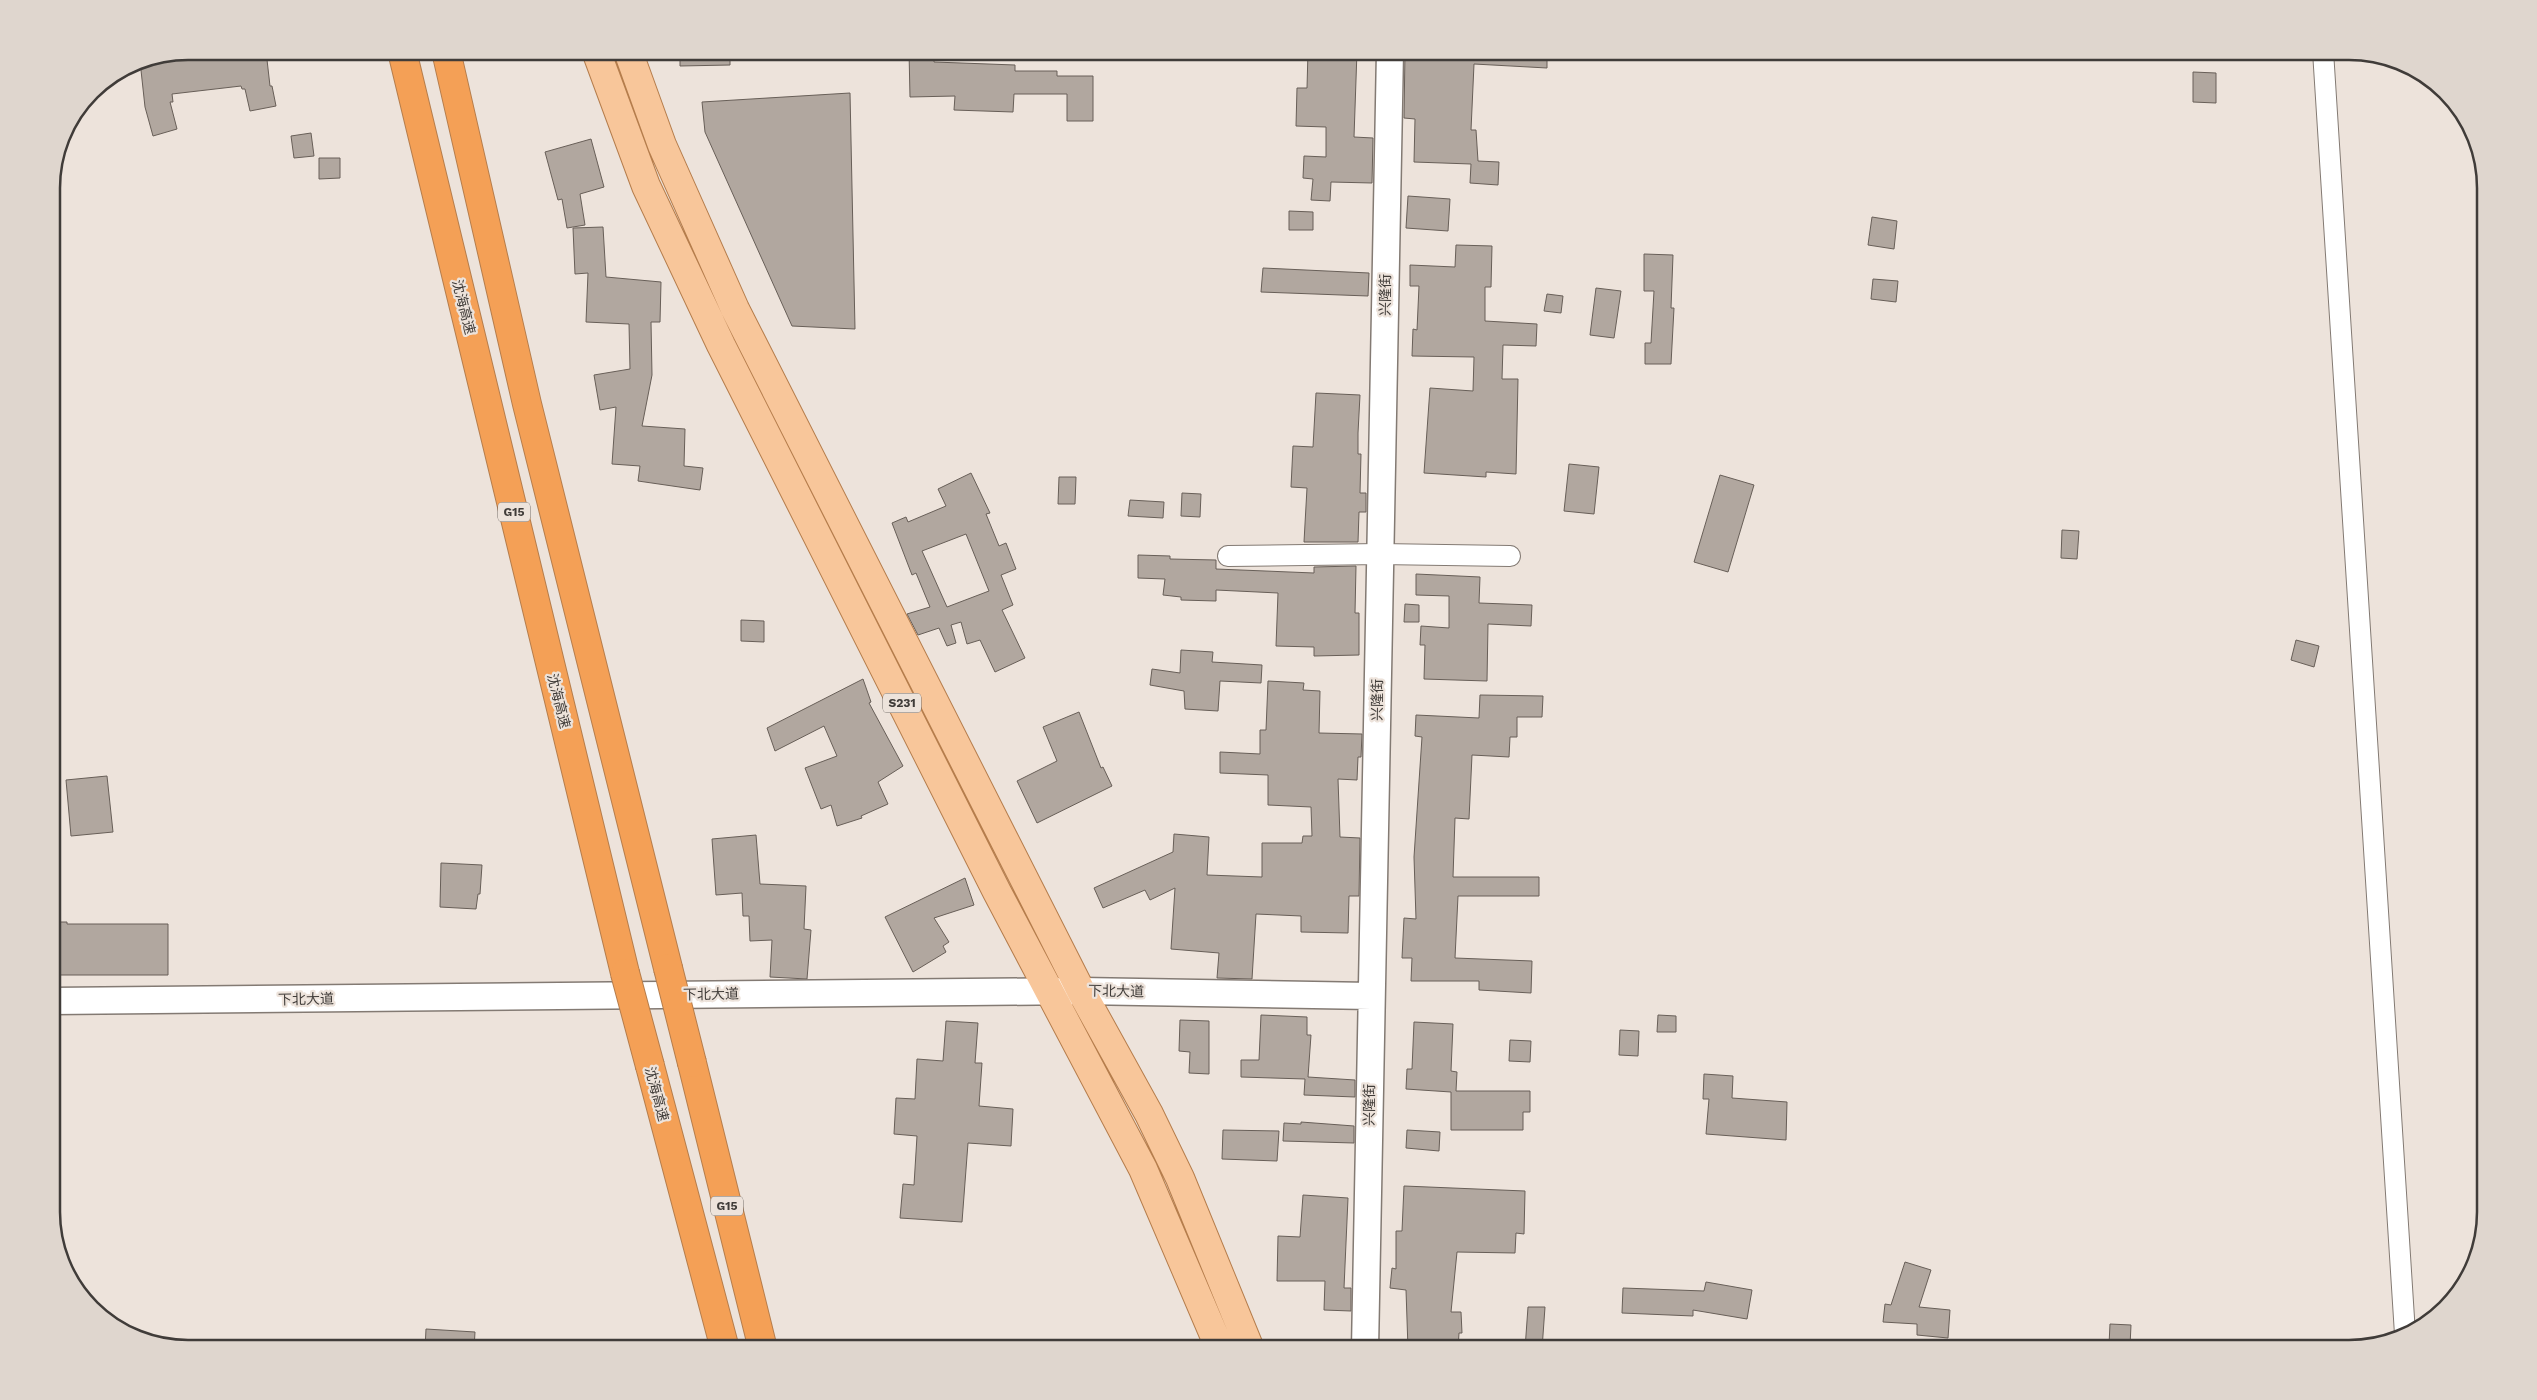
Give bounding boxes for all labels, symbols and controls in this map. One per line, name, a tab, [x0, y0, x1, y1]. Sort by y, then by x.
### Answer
street label: 兴隆街	[1377, 274, 1393, 316]
street label: 沈海高速	[449, 278, 479, 336]
road number: G15	[498, 502, 530, 522]
street label: 沈海高速	[544, 672, 574, 730]
street label: 兴隆街	[1369, 679, 1385, 721]
road number: S231	[883, 694, 921, 712]
street label: 下北大道	[1088, 983, 1144, 999]
street label: 下北大道	[683, 986, 739, 1002]
street label: 下北大道	[278, 991, 334, 1007]
street label: 沈海高速	[642, 1065, 672, 1123]
street label: 兴隆街	[1361, 1084, 1377, 1126]
road number: G15	[711, 1196, 743, 1216]

